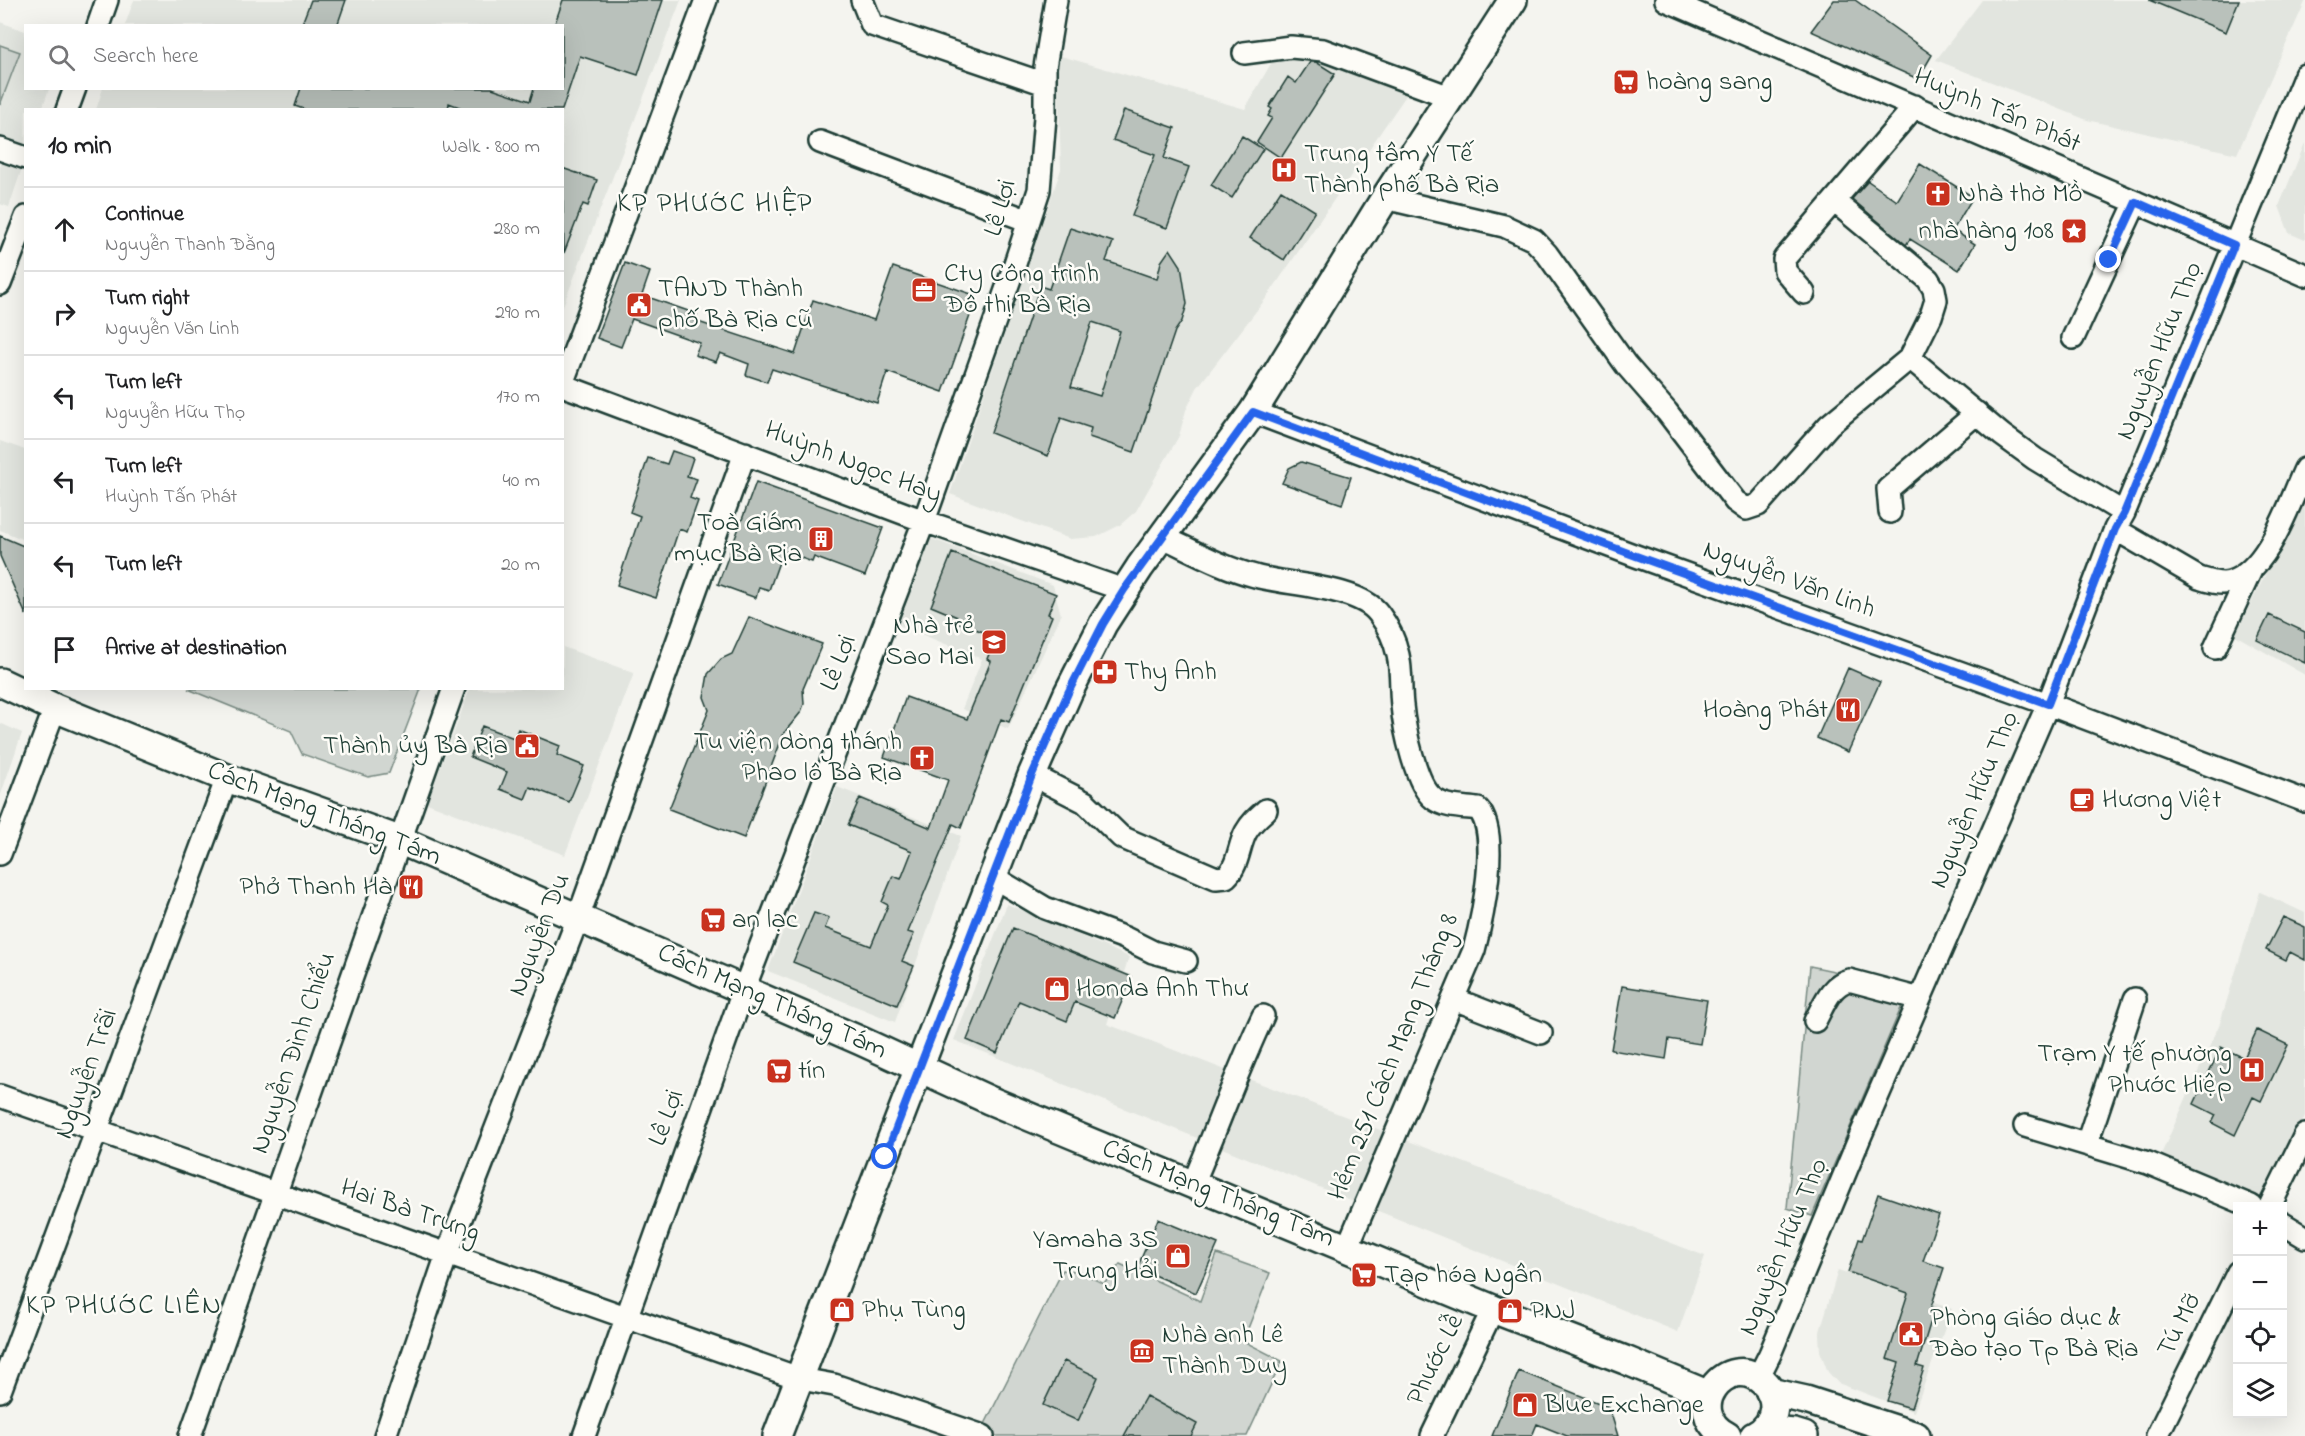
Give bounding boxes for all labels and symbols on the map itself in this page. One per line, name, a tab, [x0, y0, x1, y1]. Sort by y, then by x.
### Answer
street label: Huỳnh Tấn Phát	[1907, 58, 2087, 164]
place label: hoàng sang	[1646, 63, 1773, 102]
supermarket icon: hoàng sang	[1611, 67, 1641, 97]
place label: Trung tâm Y Tế Thành phố Bà Rịa	[1304, 135, 1499, 205]
hospital icon: Trung tâm Y Tế Thành phố Bà Rịa	[1269, 155, 1299, 185]
street label: Lê Lợi	[974, 175, 1028, 241]
place label: Nhà thờ Mồ	[1958, 175, 2083, 214]
church icon: Nhà thờ Mồ	[1923, 179, 1953, 209]
district label: KP PHƯỚC HIỆP	[617, 184, 813, 225]
place label: nhà hàng 108	[1918, 212, 2054, 251]
place icon: nhà hàng 108	[2059, 216, 2089, 246]
route end	[2095, 246, 2121, 272]
place label: Cty Công trình Đô thị Bà Rịa	[943, 255, 1099, 325]
street label: Nguyễn Hữu Thọ	[2106, 256, 2214, 446]
place label: TAND Thành phố Bà Rịa cũ	[658, 270, 813, 340]
office icon: Cty Công trình Đô thị Bà Rịa	[909, 275, 939, 305]
public building icon: TAND Thành phố Bà Rịa cũ	[624, 290, 654, 320]
street label: Huỳnh Ngọc Hay	[759, 411, 947, 515]
place label: Toà Giám mục Bà Rịa	[674, 504, 802, 574]
building icon: Toà Giám mục Bà Rịa	[806, 524, 836, 554]
street label: Nguyễn Văn Linh	[1697, 531, 1881, 629]
place label: Nhà trẻ Sao Mai	[885, 607, 975, 677]
school or university icon: Nhà trẻ Sao Mai	[979, 627, 1009, 657]
street label: Lê Lợi	[810, 629, 868, 697]
place label: Thy Anh	[1124, 653, 1217, 692]
pharmacy icon: Thy Anh	[1090, 657, 1120, 687]
place label: Hoàng Phát	[1703, 691, 1828, 730]
restaurant icon: Hoàng Phát	[1833, 695, 1863, 725]
street label: Nguyễn Hữu Thọ	[1920, 705, 2030, 895]
place label: Tu viện dòng thánh Phao lô Bà Rịa	[694, 723, 902, 793]
place label: Thành ủy Bà Rịa	[323, 727, 508, 766]
public building icon: Thành ủy Bà Rịa	[512, 731, 542, 761]
church icon: Tu viện dòng thánh Phao lô Bà Rịa	[907, 743, 937, 773]
street label: Cách Mạng Tháng Tám	[201, 751, 447, 877]
place label: Hương Việt	[2102, 781, 2221, 820]
cafe icon: Hương Việt	[2067, 785, 2097, 815]
place label: Phở Thanh Hà	[239, 868, 392, 907]
street label: Nguyễn Du	[499, 868, 581, 1002]
restaurant icon: Phở Thanh Hà	[396, 872, 426, 902]
place label: an lạc	[732, 901, 798, 940]
supermarket icon: an lạc	[698, 905, 728, 935]
street label: Hẻm 251 Cách Mạng Tháng 8	[1318, 907, 1470, 1207]
street label: Cách Mạng Tháng Tám	[651, 934, 893, 1070]
street label: Nguyễn Đình Chiểu	[241, 947, 347, 1159]
place label: Honda Anh Thư	[1076, 970, 1249, 1009]
shop icon: Honda Anh Thư	[1042, 974, 1072, 1004]
street label: Nguyễn Trãi	[45, 1003, 129, 1145]
place label: Trạm Y tế phường Phước Hiệp	[2037, 1035, 2232, 1105]
place label: tín	[798, 1052, 825, 1091]
hospital icon: Trạm Y tế phường Phước Hiệp	[2237, 1055, 2267, 1085]
supermarket icon: tín	[764, 1056, 794, 1086]
street label: Lê Lợi	[639, 1084, 695, 1152]
street label: Cách Mạng Tháng Tám	[1096, 1130, 1340, 1258]
route start	[871, 1143, 897, 1169]
street label: Nguyễn Hữu Thọ	[1729, 1152, 1839, 1342]
street label: Hai Bà Trưng	[335, 1169, 485, 1253]
place label: Yamaha 3S Trung Hải	[1033, 1221, 1158, 1291]
shop icon: Yamaha 3S Trung Hải	[1163, 1241, 1193, 1271]
place label: Tạp hóa Ngân	[1384, 1256, 1542, 1295]
supermarket icon: Tạp hóa Ngân	[1349, 1260, 1379, 1290]
district label: KP PHƯỚC LIÊN	[26, 1286, 222, 1327]
street label: Tú Mỡ	[2148, 1287, 2212, 1363]
place label: Phụ Tùng	[862, 1291, 966, 1330]
place label: PNJ	[1530, 1292, 1575, 1331]
shop icon: Phụ Tùng	[827, 1295, 857, 1325]
shop icon: PNJ	[1495, 1296, 1525, 1326]
place label: Phòng Giáo dục & Đào tạo Tp Bà Rịa	[1929, 1299, 2139, 1369]
street label: Phước Lễ	[1397, 1307, 1475, 1412]
place label: Nhà anh Lê Thành Duy	[1162, 1316, 1287, 1386]
public building icon: Phòng Giáo dục & Đào tạo Tp Bà Rịa	[1896, 1319, 1926, 1349]
museum icon: Nhà anh Lê Thành Duy	[1127, 1336, 1157, 1366]
place label: Blue Exchange	[1543, 1386, 1705, 1425]
shop icon: Blue Exchange	[1510, 1390, 1540, 1420]

